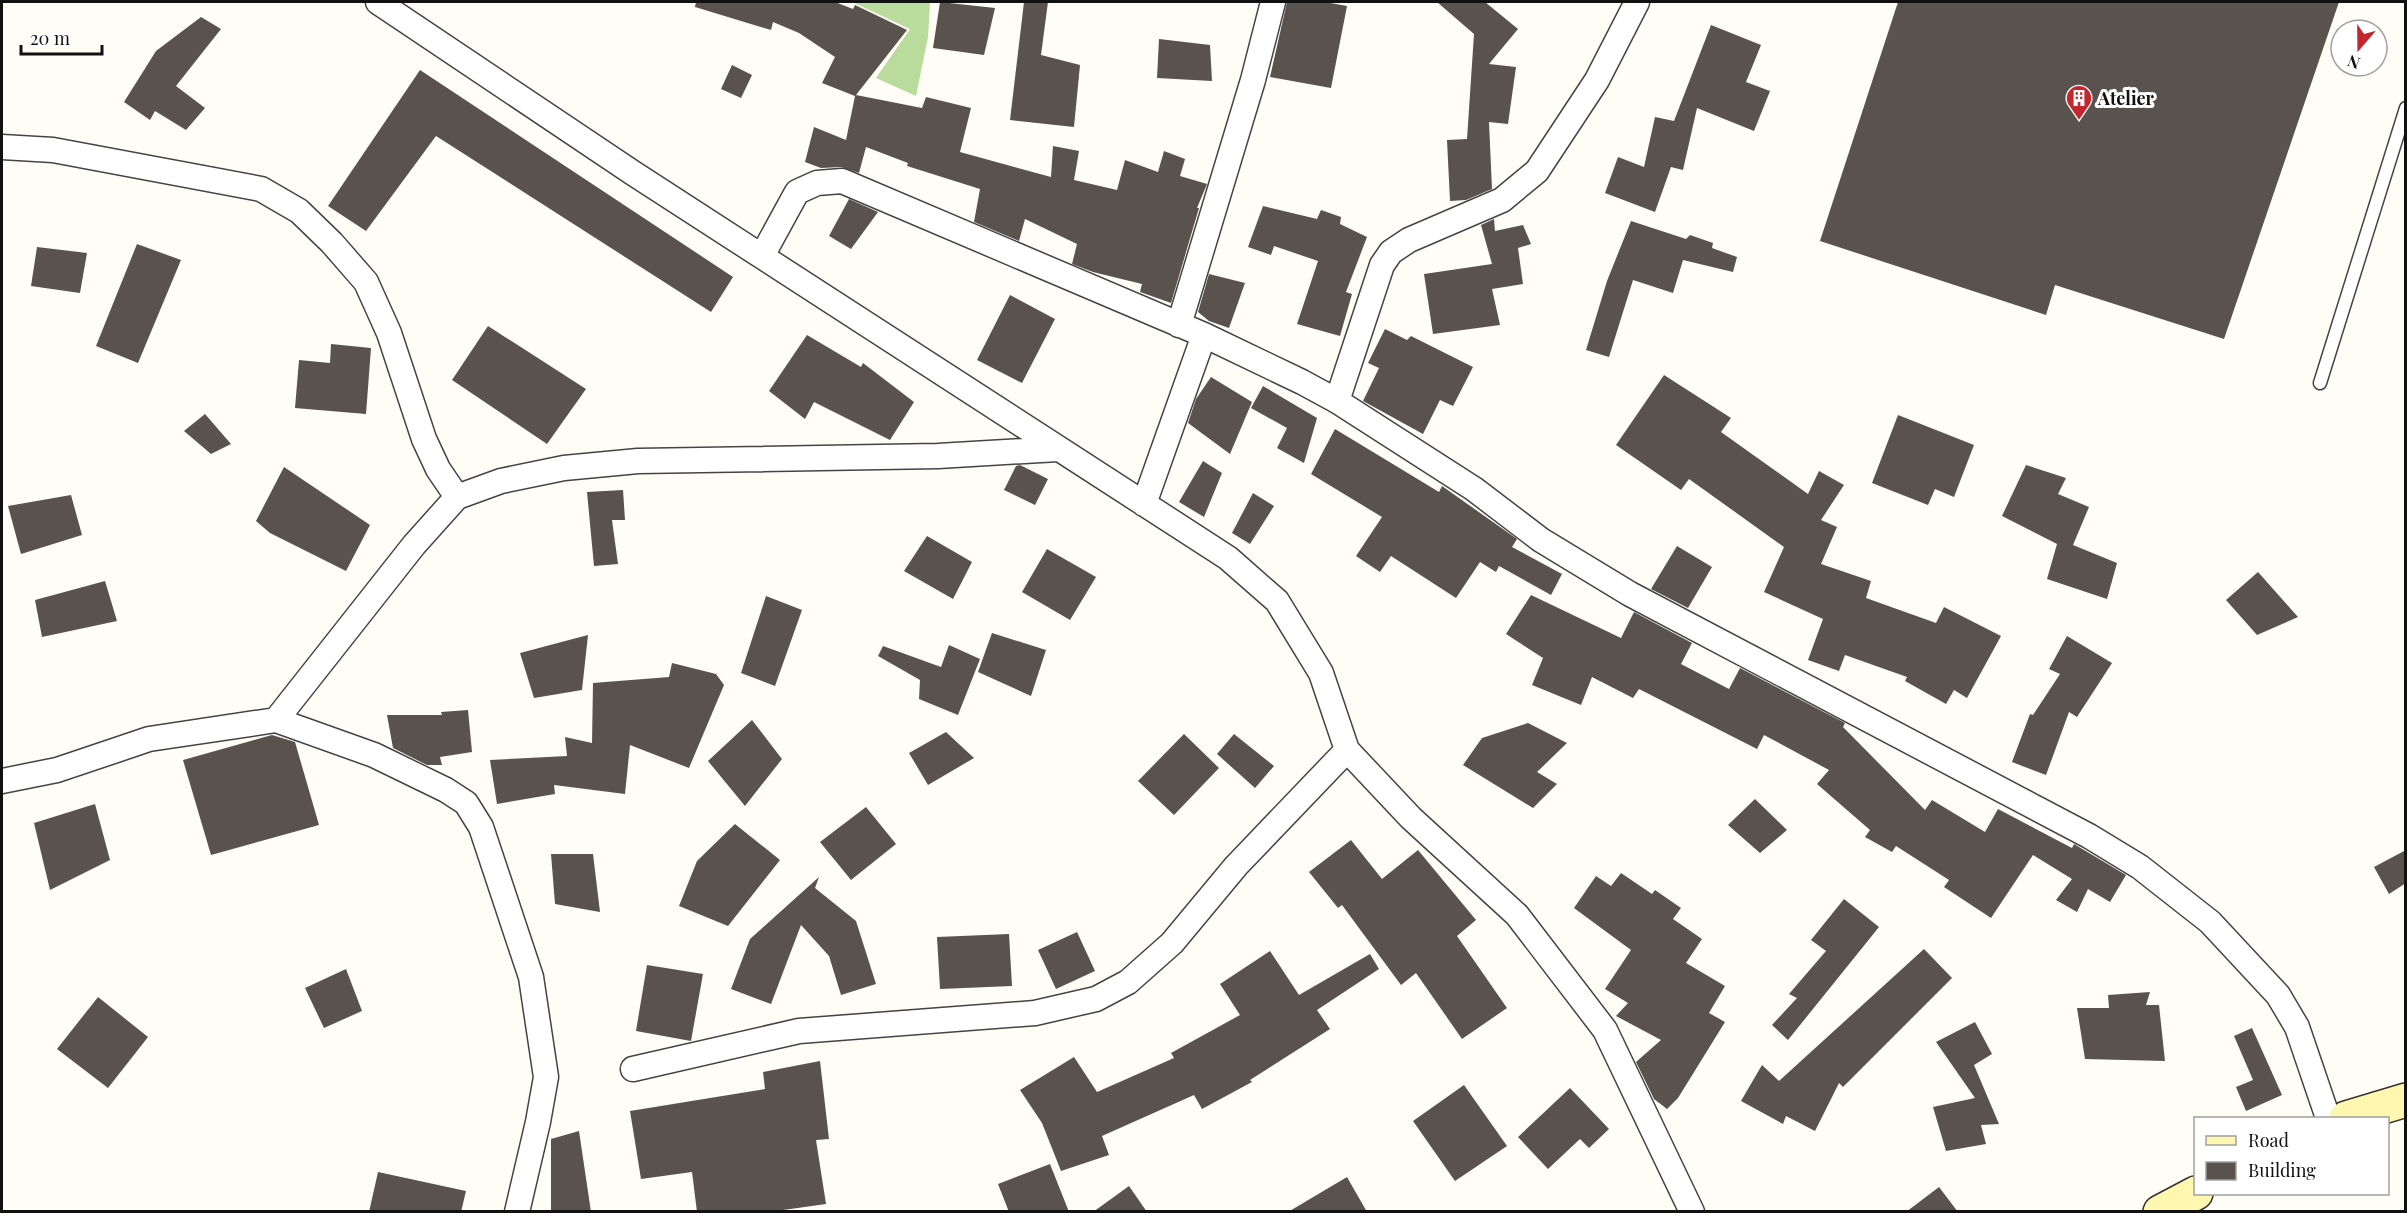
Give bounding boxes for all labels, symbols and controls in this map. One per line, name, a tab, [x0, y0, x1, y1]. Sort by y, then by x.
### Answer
scale bar	[21, 18, 102, 56]
north arrow	[2329, 18, 2389, 78]
text: 20 m	[30, 26, 70, 50]
text: N	[2344, 51, 2363, 74]
building icon: Atelier	[2064, 83, 2094, 121]
place label: Atelier	[2097, 86, 2155, 110]
legend	[2194, 1117, 2389, 1195]
text: Road	[2248, 1128, 2289, 1152]
text: Building	[2248, 1158, 2316, 1182]

